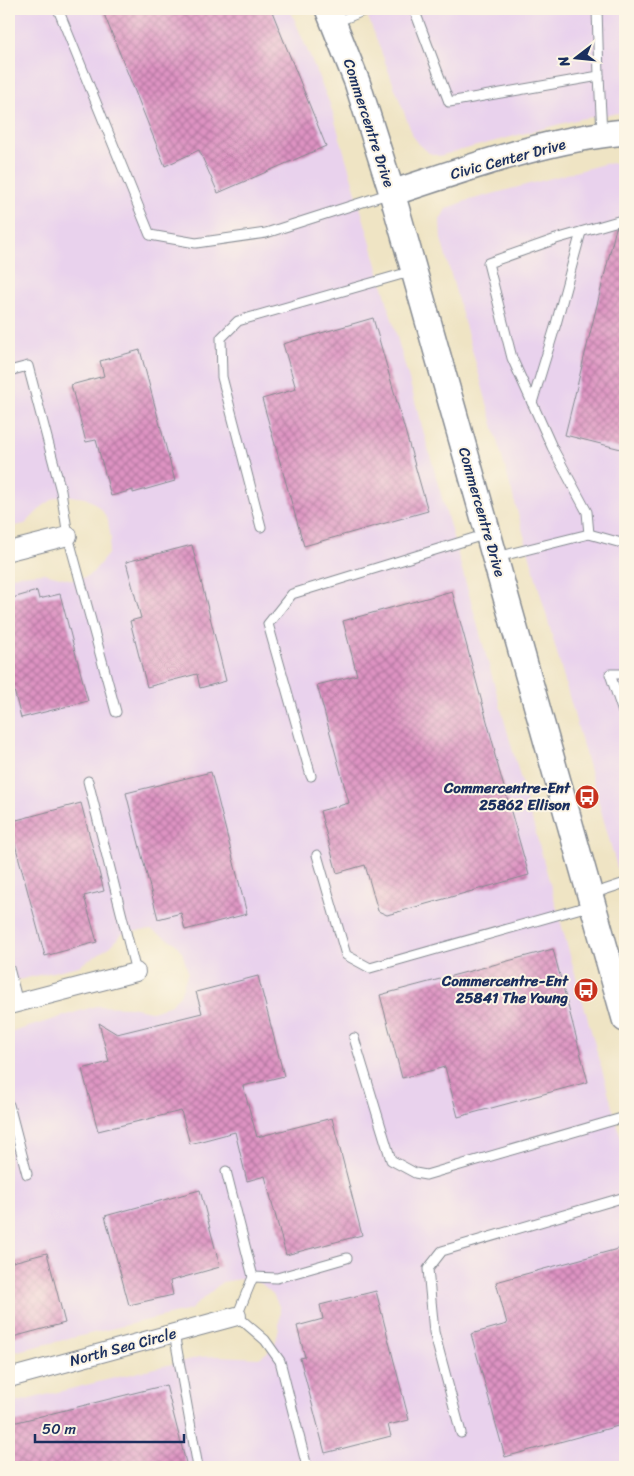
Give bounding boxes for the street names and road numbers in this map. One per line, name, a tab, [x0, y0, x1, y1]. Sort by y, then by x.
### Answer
street label: Commercentre Drive	[336, 55, 402, 191]
street label: Civic Center Drive	[447, 131, 569, 187]
street label: Commercentre Drive	[451, 444, 513, 580]
street label: North Sea Circle	[67, 1320, 180, 1374]

